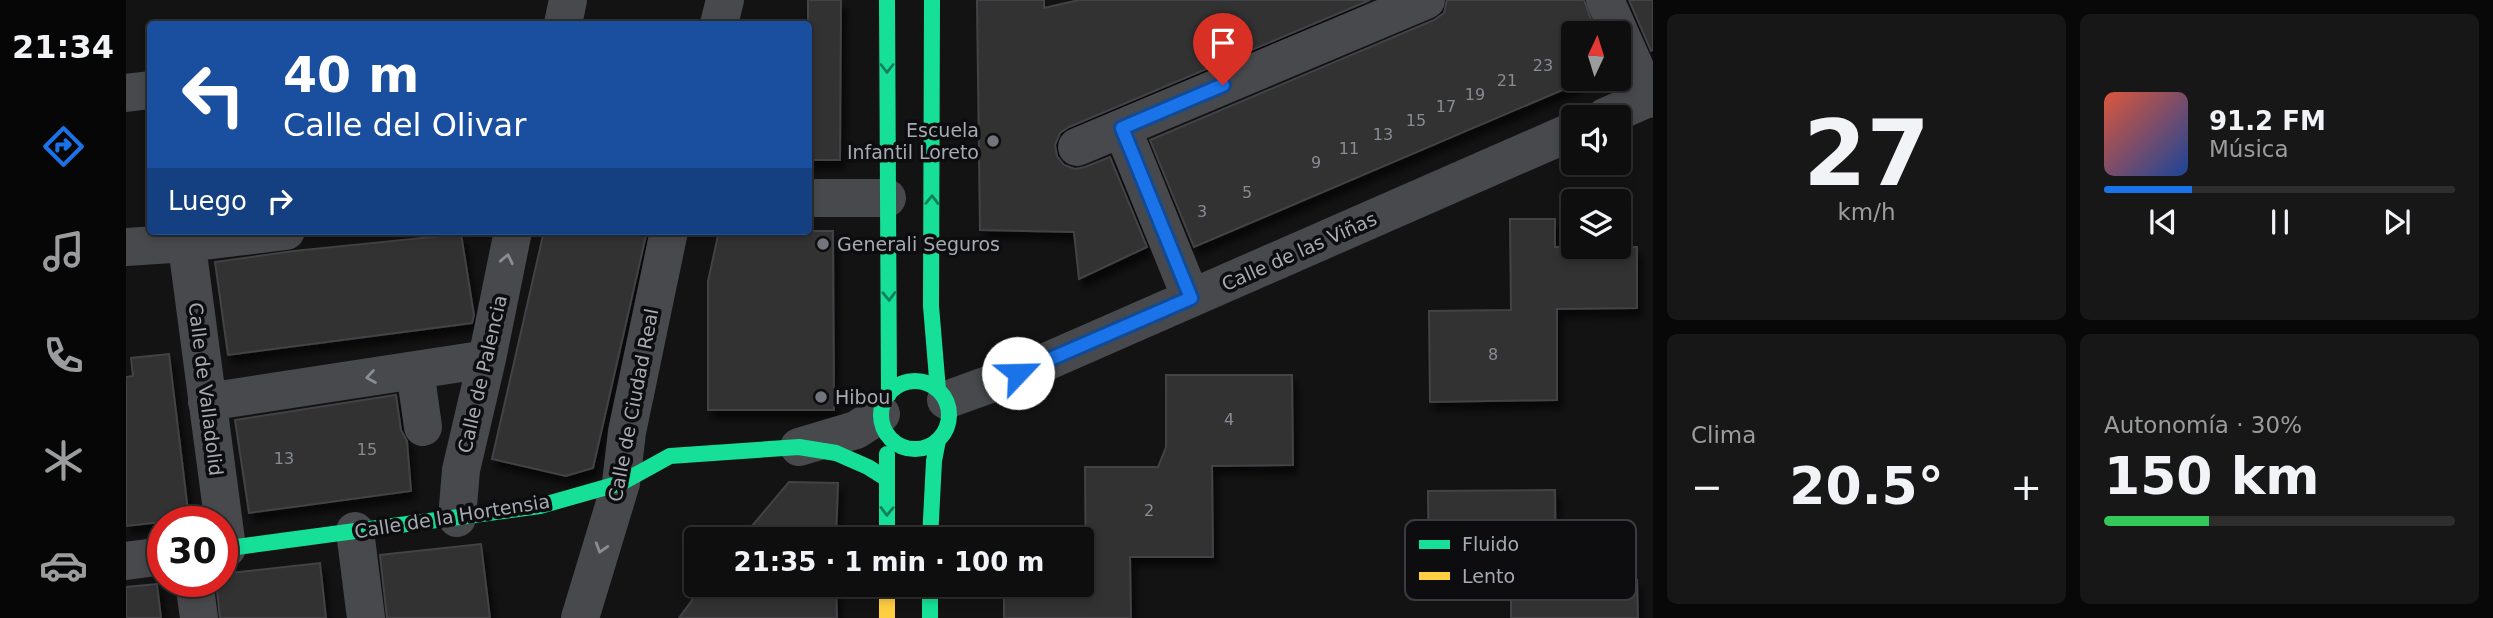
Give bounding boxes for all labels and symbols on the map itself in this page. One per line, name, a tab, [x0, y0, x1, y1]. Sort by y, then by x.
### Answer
pin	[1193, 13, 1253, 85]
north arrow	[1561, 21, 1631, 91]
house number: 23	[1533, 56, 1553, 75]
one-way arrow	[879, 63, 895, 74]
house number: 21	[1497, 71, 1517, 90]
house number: 19	[1465, 85, 1485, 104]
house number: 17	[1436, 97, 1456, 116]
house number: 15	[1406, 111, 1426, 130]
place label: Escuela Infantil Loreto	[847, 119, 979, 163]
house number: 13	[1373, 125, 1393, 144]
marker: Escuela Infantil Loreto	[985, 133, 1001, 149]
house number: 11	[1339, 139, 1359, 158]
house number: 9	[1311, 153, 1321, 172]
house number: 5	[1242, 183, 1252, 202]
one-way arrow	[924, 194, 940, 205]
house number: 3	[1197, 202, 1207, 221]
street label: Calle de las Viñas	[1218, 207, 1380, 295]
place label: Generali Seguros	[837, 233, 1000, 255]
marker: Generali Seguros	[815, 236, 831, 252]
one-way arrow	[499, 253, 514, 265]
one-way arrow	[881, 291, 897, 301]
street label: Calle de Palencia	[453, 293, 511, 455]
street label: Calle de Valladolid	[184, 301, 228, 477]
street label: Calle de Ciudad Real	[603, 307, 663, 503]
position arrow	[981, 336, 1055, 410]
house number: 8	[1488, 345, 1498, 364]
one-way arrow	[365, 369, 377, 384]
place label: Hibou	[835, 386, 890, 408]
marker: Hibou	[813, 389, 829, 405]
house number: 4	[1224, 410, 1234, 429]
house number: 15	[357, 440, 377, 459]
house number: 13	[274, 449, 294, 468]
street label: Calle de la Hortensia	[353, 490, 551, 542]
house number: 2	[1144, 501, 1154, 520]
speed limit sign: 30	[147, 506, 238, 597]
one-way arrow	[879, 507, 895, 517]
legend	[1405, 520, 1636, 600]
text: Fluido	[1462, 533, 1519, 555]
one-way arrow	[595, 541, 609, 554]
text: Lento	[1462, 565, 1515, 587]

